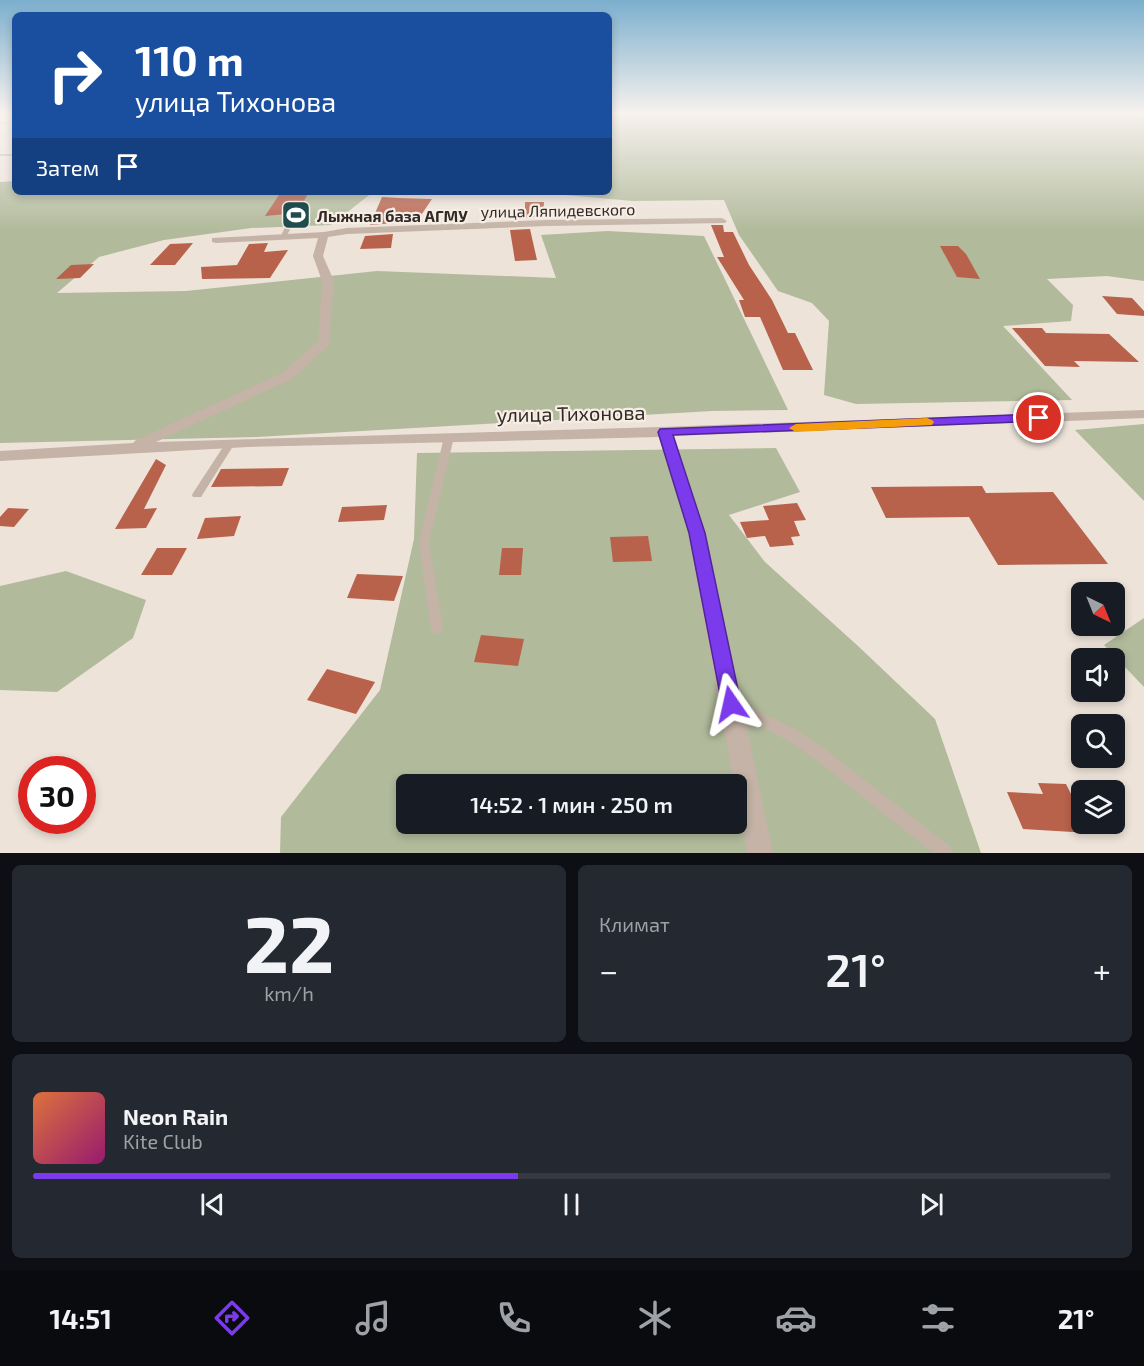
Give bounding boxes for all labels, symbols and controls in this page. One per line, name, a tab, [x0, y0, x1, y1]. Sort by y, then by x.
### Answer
text: 110 m	[135, 34, 244, 84]
icon: right	[36, 36, 114, 114]
text: улица Тихонова	[135, 85, 336, 117]
icon: arrive	[111, 150, 144, 183]
text: Затем	[36, 154, 99, 180]
sports icon: Лыжная база АГМУ	[280, 199, 312, 231]
street label: улица Ляпидевского	[481, 199, 636, 222]
place label: Лыжная база АГМУ	[317, 206, 468, 225]
pin	[1013, 392, 1064, 443]
street label: улица Тихонова	[496, 400, 646, 427]
icon: arrive	[1022, 401, 1055, 434]
north arrow	[1071, 582, 1125, 636]
map controls	[1071, 582, 1125, 834]
button: sound	[1071, 648, 1125, 702]
position arrow	[699, 672, 763, 736]
button: search	[1071, 714, 1125, 768]
speed limit sign: 30	[18, 756, 96, 834]
button: layers	[1071, 780, 1125, 834]
text: 14:52 · 1 мин · 250 m	[470, 791, 673, 817]
text: 22	[244, 895, 334, 989]
text: Климат	[599, 912, 670, 936]
text: 21°	[825, 942, 886, 996]
text: −	[599, 950, 618, 990]
text: +	[1093, 950, 1111, 990]
text: km/h	[264, 981, 314, 1005]
text: Neon Rain	[123, 1103, 228, 1129]
text: Kite Club	[123, 1129, 203, 1153]
icon: previous	[196, 1188, 229, 1221]
icon: pause	[555, 1188, 588, 1221]
icon: next	[915, 1188, 948, 1221]
icon: directions	[211, 1297, 253, 1339]
icon: music	[352, 1297, 394, 1339]
icon: phone	[493, 1297, 535, 1339]
icon: climate	[634, 1297, 676, 1339]
icon: car	[775, 1297, 817, 1339]
icon: filters	[917, 1297, 959, 1339]
text: 14:51	[50, 1302, 112, 1334]
text: 21°	[1058, 1302, 1094, 1334]

